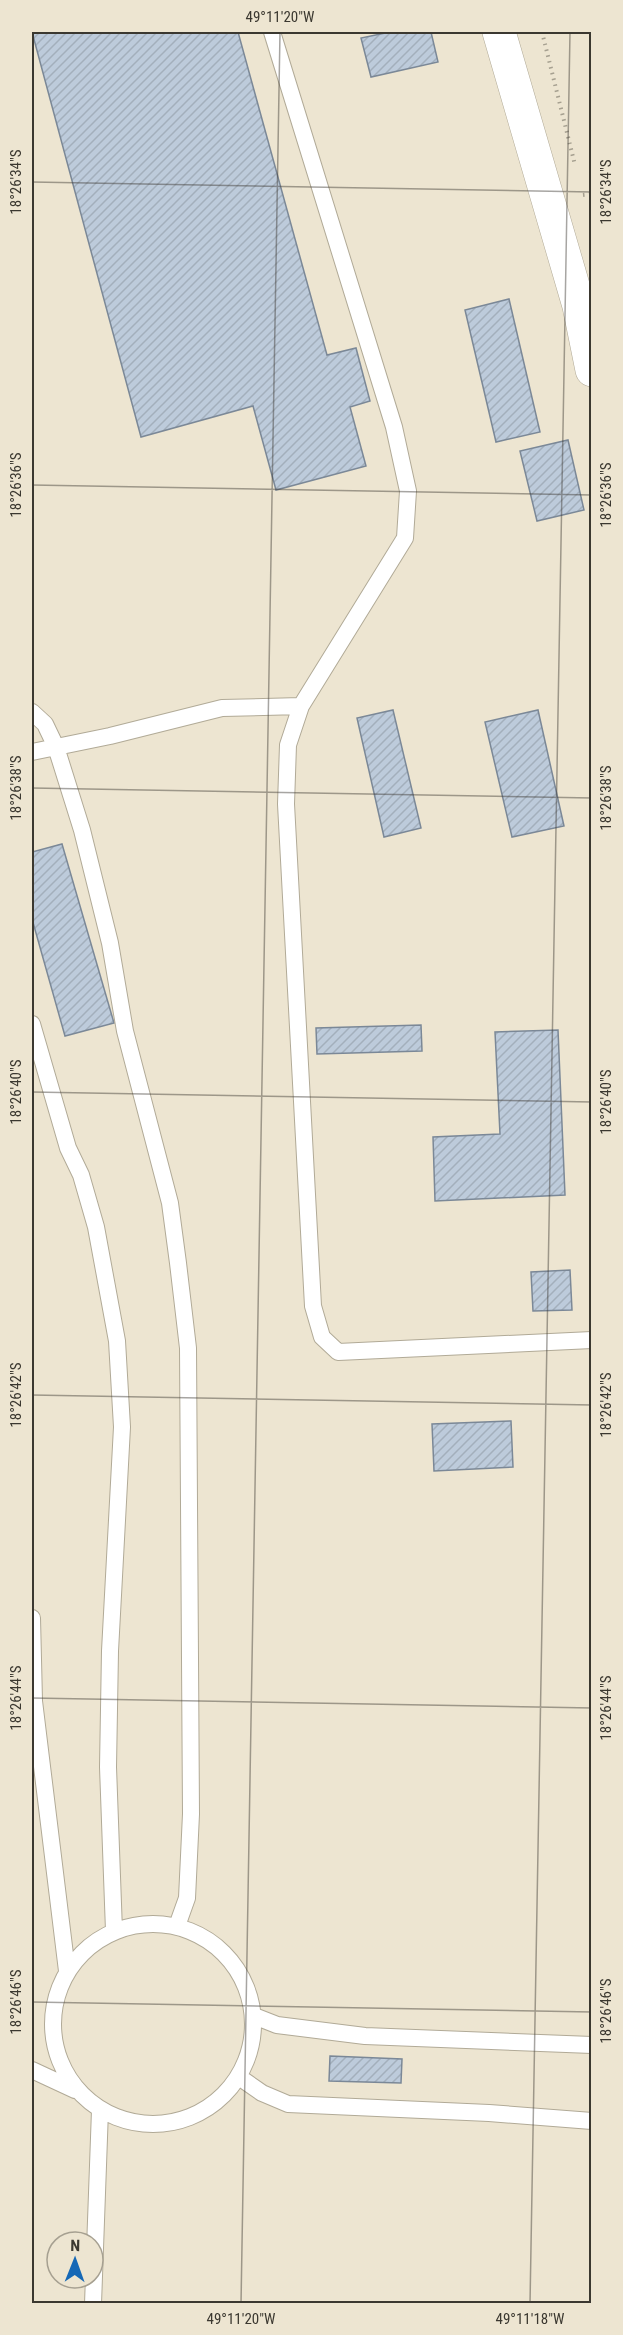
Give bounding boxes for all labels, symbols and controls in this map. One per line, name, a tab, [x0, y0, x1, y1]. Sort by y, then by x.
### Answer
text: 49°11'20"W	[246, 8, 315, 26]
text: 18°26'34"S	[7, 149, 25, 215]
text: 18°26'34"S	[597, 159, 615, 225]
text: 18°26'36"S	[7, 452, 25, 518]
text: 18°26'36"S	[597, 462, 615, 528]
text: 18°26'38"S	[7, 755, 25, 821]
text: 18°26'38"S	[597, 765, 615, 831]
text: 18°26'40"S	[7, 1059, 25, 1125]
text: 18°26'40"S	[597, 1069, 615, 1135]
text: 18°26'42"S	[7, 1362, 25, 1428]
text: 18°26'42"S	[597, 1372, 615, 1438]
text: 18°26'44"S	[7, 1665, 25, 1731]
text: 18°26'44"S	[597, 1675, 615, 1741]
text: 18°26'46"S	[7, 1969, 25, 2035]
text: 18°26'46"S	[597, 1978, 615, 2044]
north arrow	[45, 2230, 105, 2290]
text: N	[70, 2236, 80, 2255]
text: 49°11'20"W	[207, 2310, 276, 2328]
text: 49°11'18"W	[496, 2310, 565, 2328]

